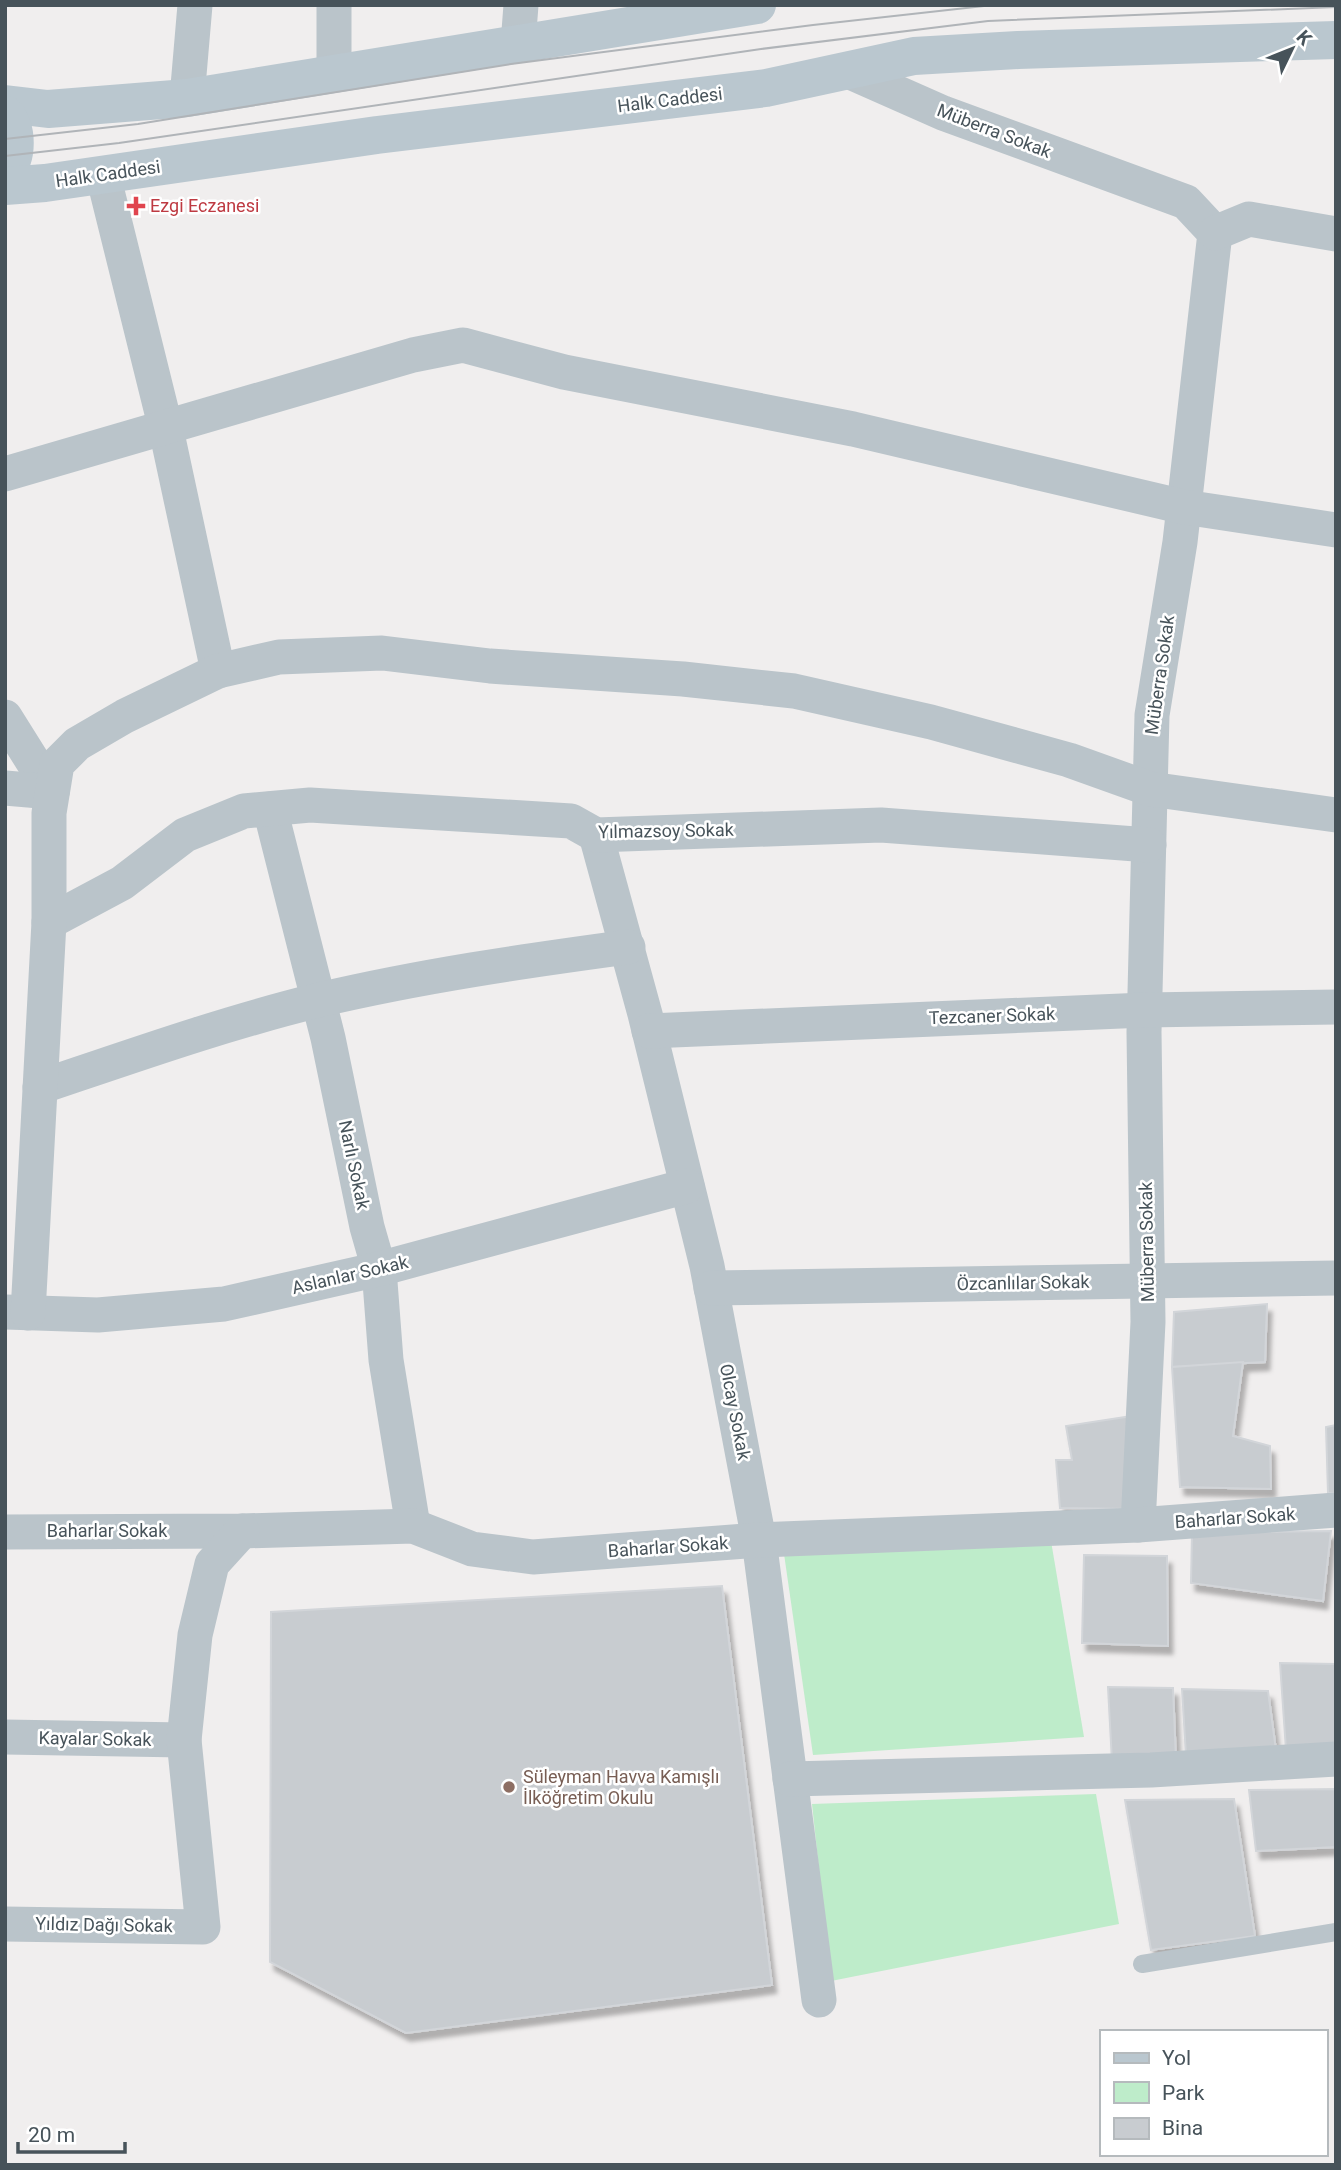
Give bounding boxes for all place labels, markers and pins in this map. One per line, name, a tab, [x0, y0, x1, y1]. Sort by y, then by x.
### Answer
place label: Ezgi Eczanesi	[150, 195, 259, 216]
marker: Ezgi Eczanesi	[128, 198, 144, 214]
place label: Süleyman Havva Kamışlı İlköğretim Okulu	[523, 1766, 719, 1808]
marker: Süleyman Havva Kamışlı İlköğretim Okulu	[501, 1779, 517, 1795]

